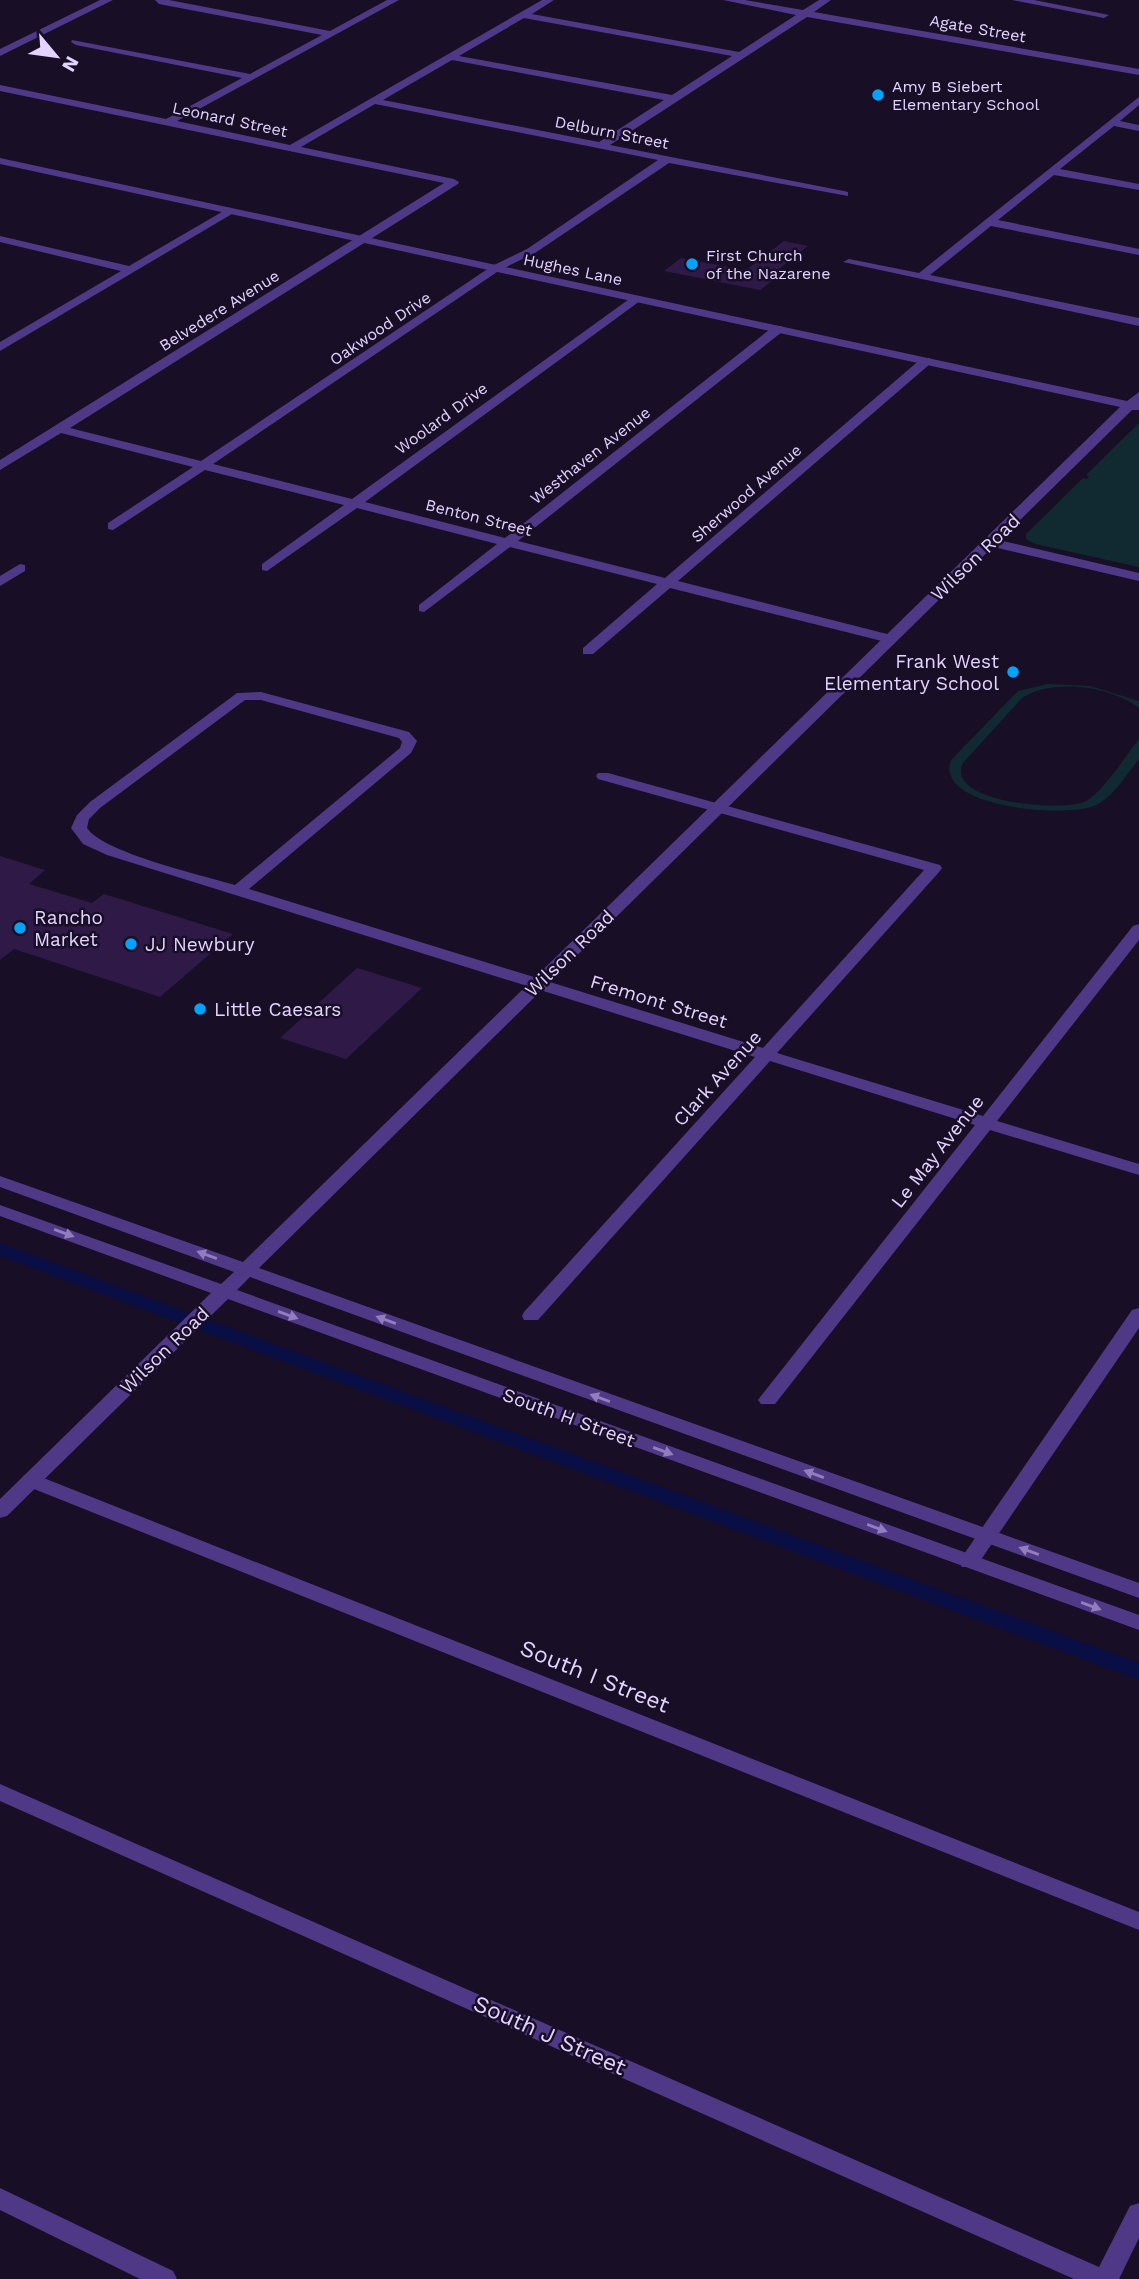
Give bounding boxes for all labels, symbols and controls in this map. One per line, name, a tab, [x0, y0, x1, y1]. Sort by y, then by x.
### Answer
street label: Agate Street	[928, 11, 1028, 46]
north arrow	[21, 21, 91, 91]
text: N	[57, 52, 84, 76]
place label: Amy B Siebert Elementary School	[892, 77, 1040, 114]
marker: Amy B Siebert Elementary School	[870, 87, 886, 103]
street label: Leonard Street	[171, 98, 289, 141]
street label: Delburn Street	[553, 112, 671, 153]
place label: First Church of the Nazarene	[706, 246, 830, 283]
street label: Hughes Lane	[522, 250, 624, 289]
marker: First Church of the Nazarene	[684, 256, 700, 272]
street label: Belvedere Avenue	[156, 266, 283, 355]
street label: Oakwood Drive	[326, 288, 434, 369]
street label: Woolard Drive	[391, 379, 491, 458]
street label: Westhaven Avenue	[527, 403, 654, 508]
street label: Sherwood Avenue	[687, 440, 805, 546]
street label: Benton Street	[424, 495, 534, 540]
street label: Wilson Road	[926, 509, 1025, 606]
place label: Frank West Elementary School	[824, 650, 999, 695]
marker: Frank West Elementary School	[1005, 664, 1021, 680]
street label: Wilson Road	[520, 905, 619, 1002]
place label: Rancho Market	[34, 906, 103, 951]
marker: Rancho Market	[12, 920, 28, 936]
place label: JJ Newbury	[145, 933, 255, 956]
marker: JJ Newbury	[123, 936, 139, 952]
street label: Fremont Street	[588, 970, 730, 1033]
place label: Little Caesars	[214, 998, 341, 1021]
marker: Little Caesars	[192, 1001, 208, 1017]
street label: Clark Avenue	[668, 1026, 766, 1131]
street label: Le May Avenue	[886, 1090, 989, 1212]
one-way arrow	[54, 1228, 75, 1239]
one-way arrow	[197, 1249, 218, 1260]
street label: Wilson Road	[115, 1302, 214, 1399]
one-way arrow	[278, 1310, 299, 1321]
one-way arrow	[376, 1314, 397, 1325]
street label: South H Street	[500, 1383, 638, 1452]
one-way arrow	[590, 1392, 611, 1403]
one-way arrow	[653, 1446, 674, 1457]
one-way arrow	[804, 1469, 825, 1480]
one-way arrow	[867, 1523, 888, 1534]
one-way arrow	[1018, 1545, 1039, 1556]
one-way arrow	[1081, 1601, 1102, 1612]
street label: South I Street	[516, 1634, 674, 1719]
street label: South J Street	[469, 1990, 631, 2081]

